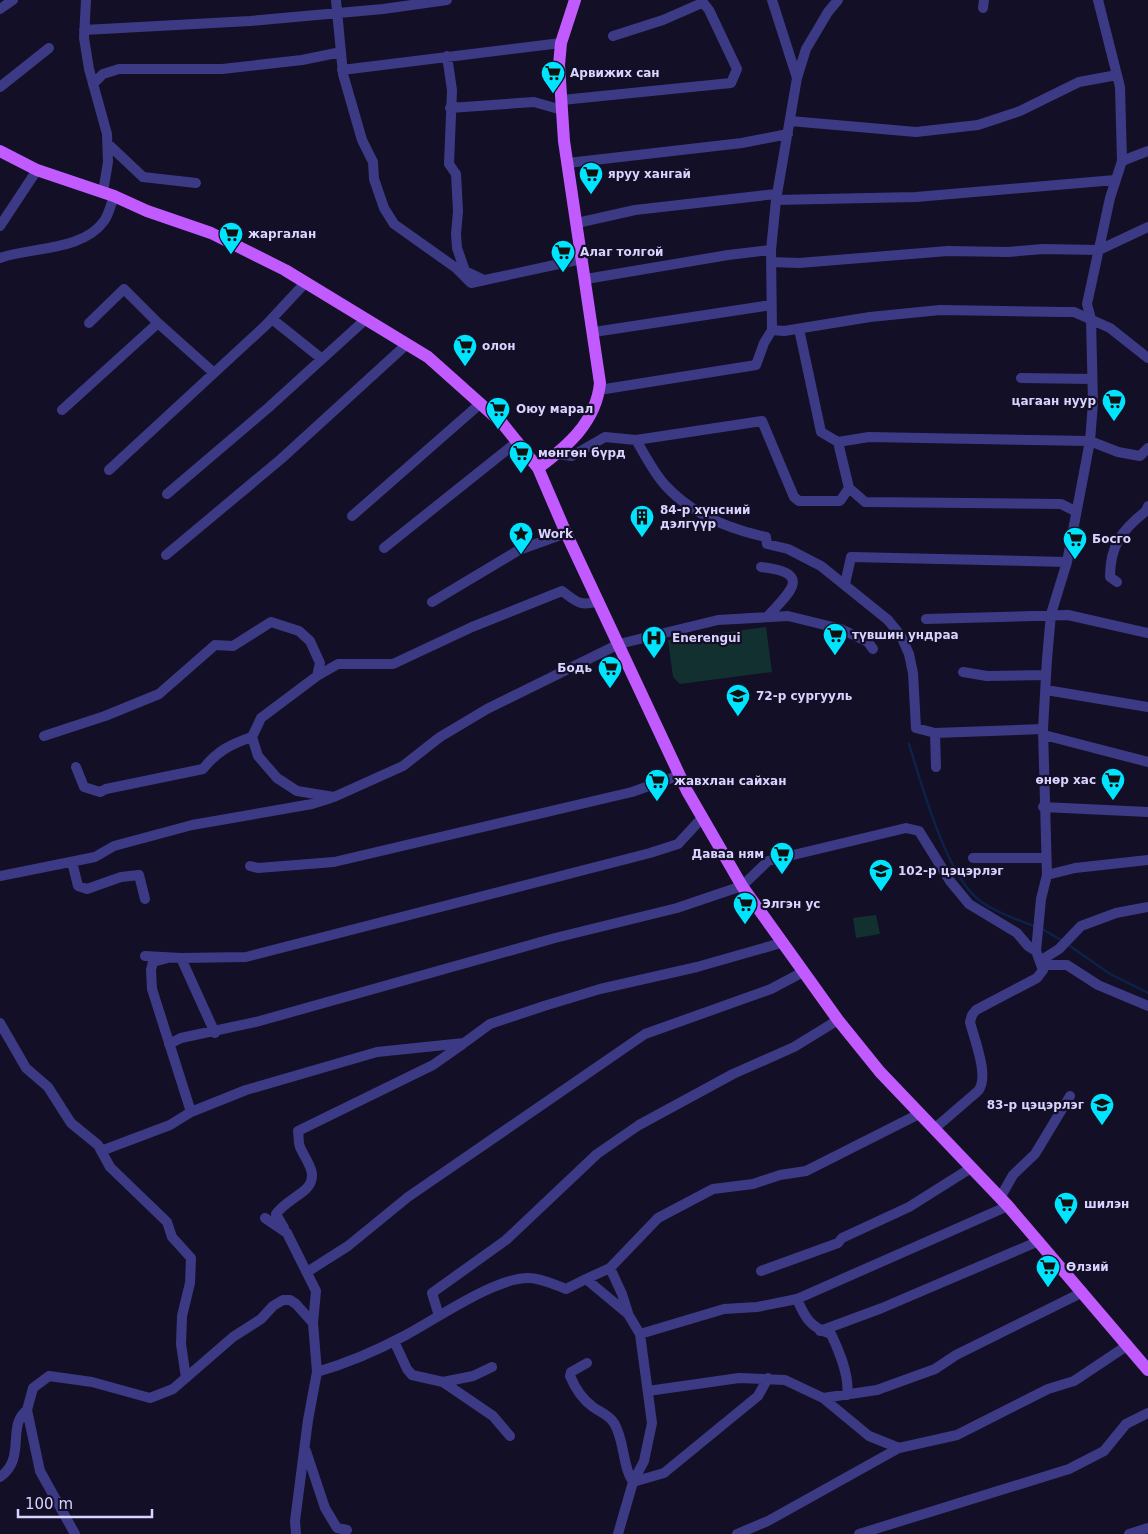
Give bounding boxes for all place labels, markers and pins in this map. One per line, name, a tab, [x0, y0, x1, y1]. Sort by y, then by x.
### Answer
supermarket icon: Арвижих сан	[540, 60, 566, 94]
place label: Арвижих сан	[570, 66, 660, 80]
supermarket icon: яруу хангай	[578, 161, 604, 195]
place label: яруу хангай	[608, 167, 691, 181]
supermarket icon: жаргалан	[218, 221, 244, 255]
place label: жаргалан	[248, 227, 316, 241]
supermarket icon: Алаг толгой	[550, 239, 576, 273]
place label: Алаг толгой	[580, 245, 664, 259]
supermarket icon: олон	[452, 333, 478, 367]
place label: олон	[482, 339, 516, 353]
supermarket icon: цагаан нуур	[1101, 388, 1127, 422]
place label: цагаан нуур	[1012, 394, 1096, 408]
supermarket icon: Оюу марал	[485, 396, 511, 430]
place label: Оюу марал	[516, 402, 593, 416]
supermarket icon: мөнгөн бүрд	[508, 440, 534, 474]
place label: мөнгөн бүрд	[538, 446, 626, 460]
place label: 84-р хүнсний дэлгүүр	[660, 503, 751, 531]
building icon: 84-р хүнсний дэлгүүр	[629, 504, 655, 538]
place icon: Work	[508, 521, 534, 555]
supermarket icon: Босго	[1062, 526, 1088, 560]
place label: Work	[538, 527, 574, 541]
place label: Босго	[1092, 532, 1131, 546]
supermarket icon: түвшин ундраа	[822, 622, 848, 656]
hospital icon: Enerengui	[641, 625, 667, 659]
place label: түвшин ундраа	[852, 628, 959, 642]
place label: Enerengui	[672, 631, 741, 645]
supermarket icon: Бодь	[597, 655, 623, 689]
place label: Бодь	[557, 661, 592, 675]
school or university icon: 72-р сургууль	[725, 683, 751, 717]
place label: 72-р сургууль	[756, 689, 853, 703]
supermarket icon: өнөр хас	[1100, 767, 1126, 801]
supermarket icon: жавхлан сайхан	[644, 768, 670, 802]
place label: өнөр хас	[1036, 773, 1096, 787]
place label: жавхлан сайхан	[674, 774, 786, 788]
supermarket icon: Даваа ням	[769, 841, 795, 875]
place label: Даваа ням	[691, 847, 764, 861]
school or university icon: 102-р цэцэрлэг	[868, 858, 894, 892]
place label: 102-р цэцэрлэг	[898, 864, 1004, 878]
supermarket icon: Элгэн ус	[732, 891, 758, 925]
place label: Элгэн ус	[762, 897, 820, 911]
school or university icon: 83-р цэцэрлэг	[1089, 1092, 1115, 1126]
place label: 83-р цэцэрлэг	[987, 1098, 1084, 1112]
supermarket icon: шилэн	[1053, 1191, 1079, 1225]
place label: шилэн	[1084, 1197, 1129, 1211]
supermarket icon: Өлзий	[1035, 1254, 1061, 1288]
place label: Өлзий	[1066, 1260, 1109, 1274]

